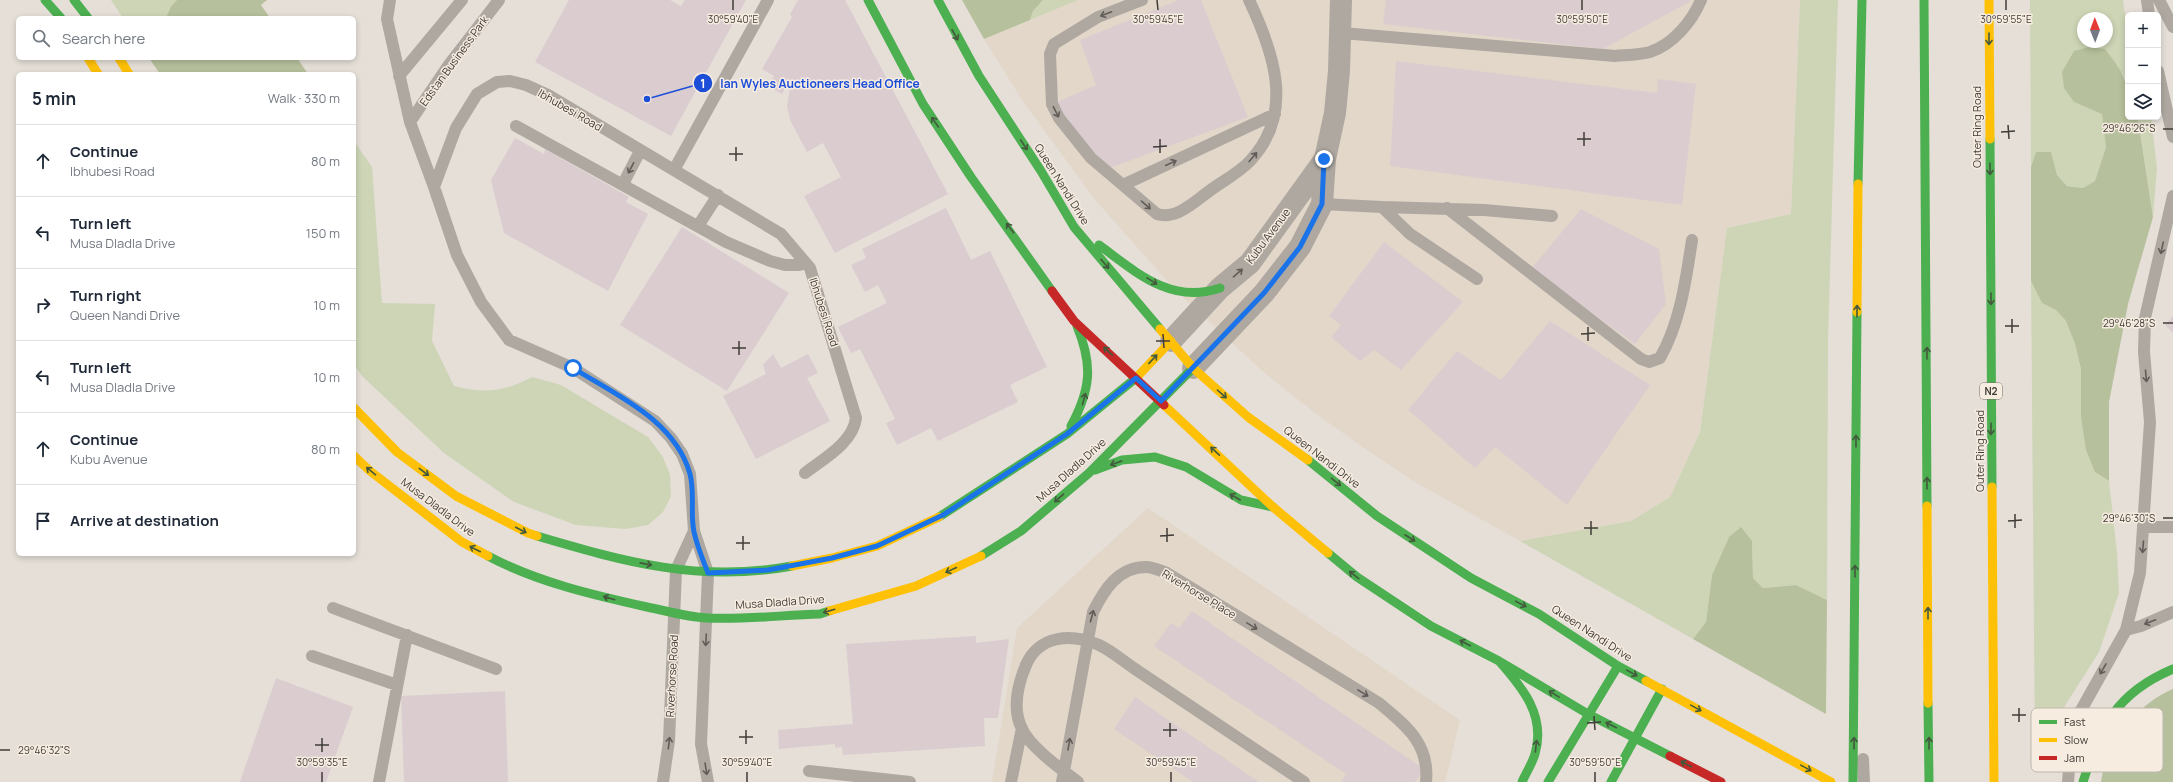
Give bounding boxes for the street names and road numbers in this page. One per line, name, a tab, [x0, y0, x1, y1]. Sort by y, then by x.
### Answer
street label: Edstan Business Park	[416, 12, 492, 109]
street label: Ibhubesi Road	[535, 85, 605, 134]
street label: Outer Ring Road	[1969, 86, 1984, 168]
street label: Queen Nandi Drive	[1031, 140, 1094, 228]
street label: Kubu Avenue	[1242, 205, 1294, 266]
street label: Ibhubesi Road	[806, 275, 843, 348]
road number: N2	[1980, 383, 2002, 399]
street label: Outer Ring Road	[1972, 410, 1987, 492]
street label: Queen Nandi Drive	[1281, 422, 1364, 492]
street label: Musa Dladla Drive	[1033, 434, 1109, 505]
street label: Musa Dladla Drive	[398, 474, 479, 540]
street label: Riverhorse Place	[1159, 565, 1240, 622]
street label: Musa Dladla Drive	[735, 591, 825, 612]
street label: Queen Nandi Drive	[1549, 601, 1636, 665]
street label: Riverhorse Road	[662, 634, 681, 718]

